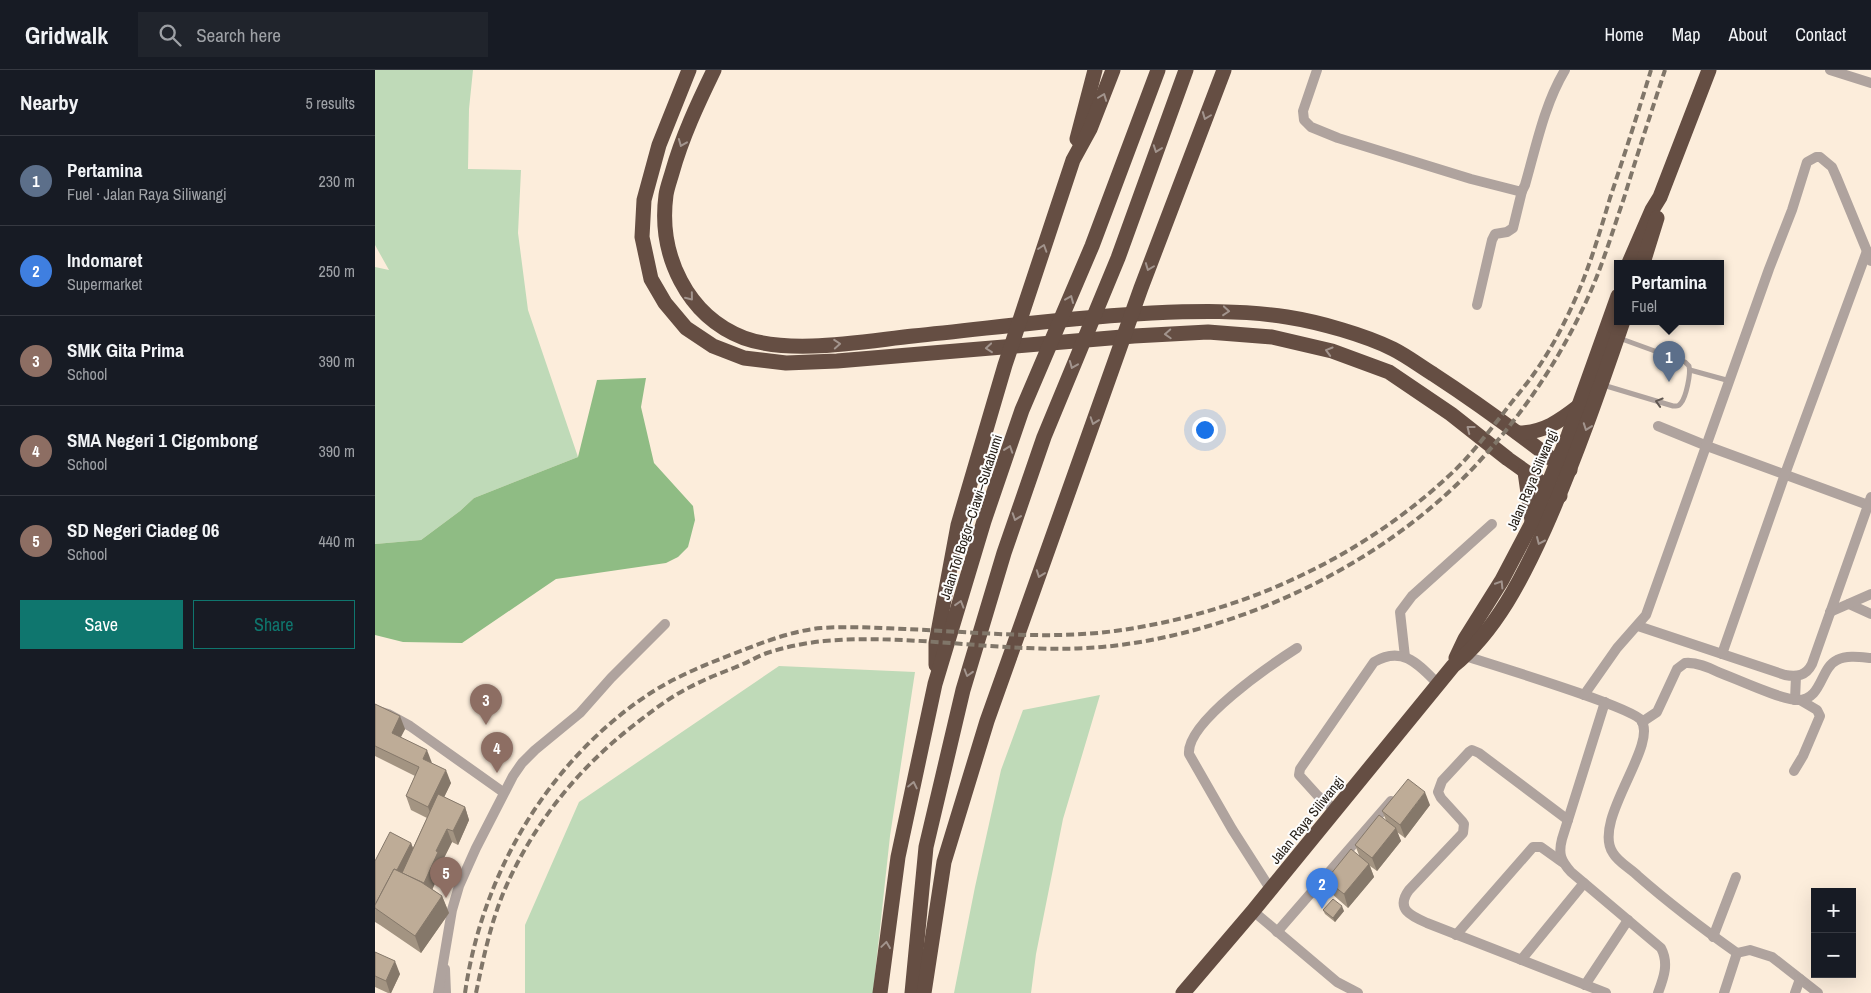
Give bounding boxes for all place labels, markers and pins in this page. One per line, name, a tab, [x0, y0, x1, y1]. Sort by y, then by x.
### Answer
pin: 1	[1653, 341, 1685, 382]
pin: 3	[470, 684, 502, 725]
pin: 4	[481, 732, 513, 773]
pin: 5	[430, 857, 462, 898]
pin: 2	[1306, 868, 1338, 909]

